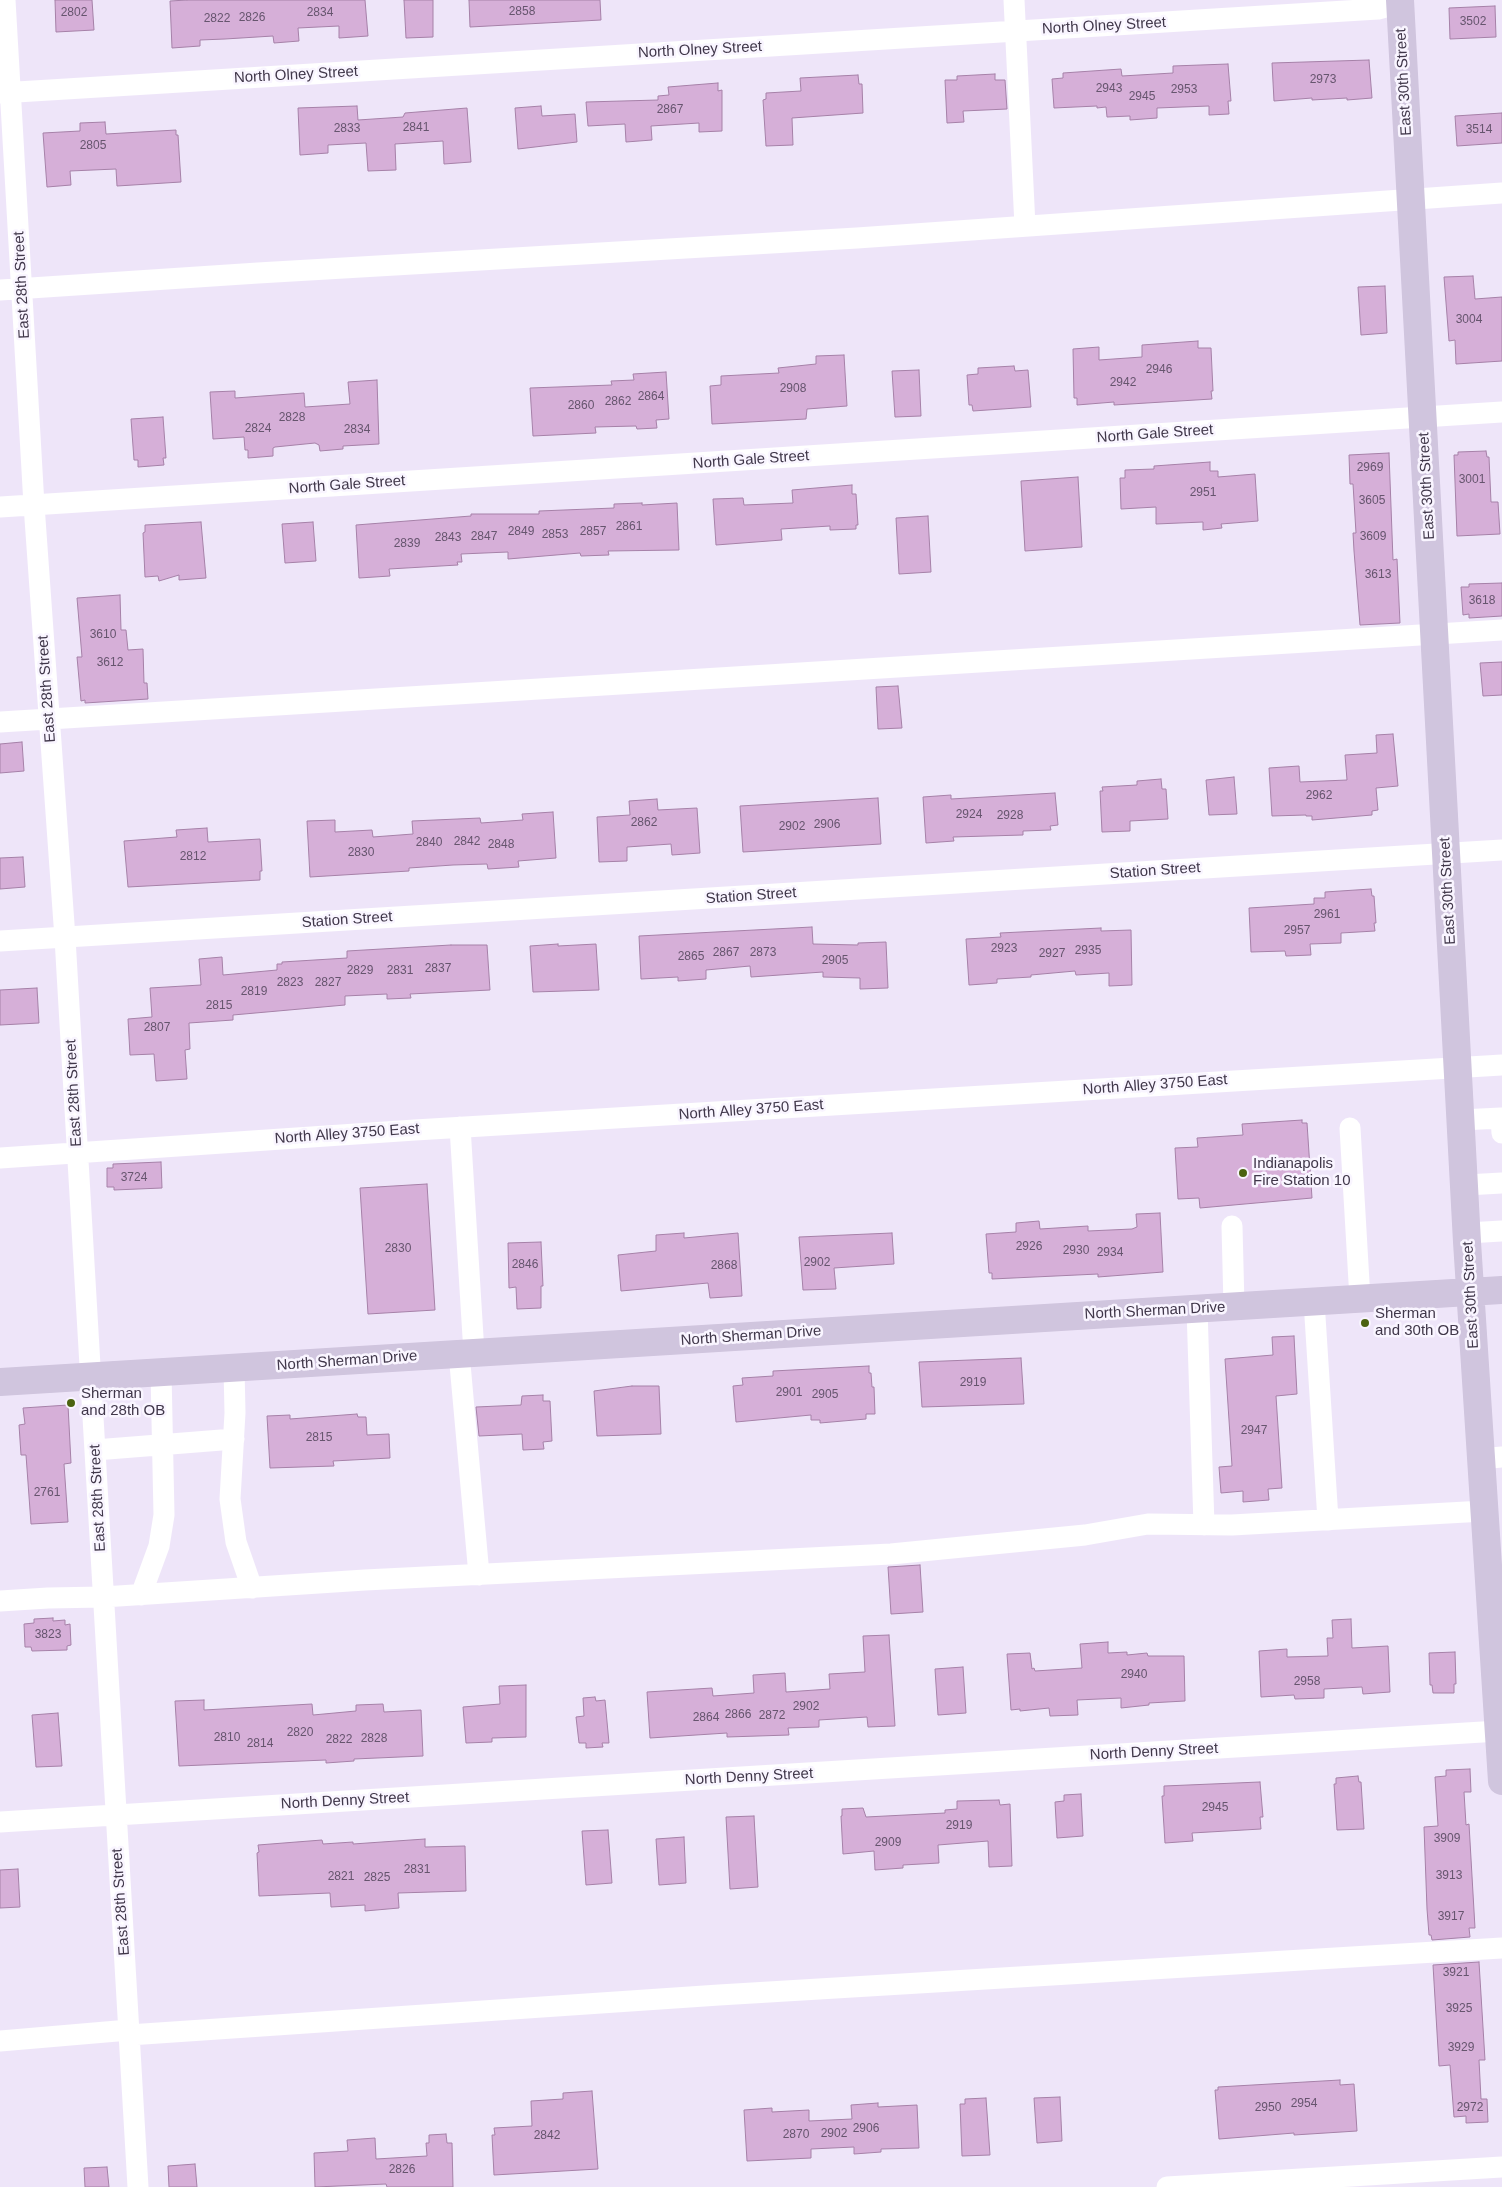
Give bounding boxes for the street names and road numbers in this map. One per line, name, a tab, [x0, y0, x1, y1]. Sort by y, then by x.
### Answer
street label: North Olney Street	[1042, 14, 1166, 38]
street label: East 30th Street	[1392, 28, 1416, 136]
street label: North Olney Street	[638, 38, 762, 62]
street label: North Olney Street	[234, 63, 358, 87]
street label: East 28th Street	[10, 231, 34, 339]
street label: North Gale Street	[1096, 421, 1214, 447]
street label: East 30th Street	[1415, 432, 1439, 540]
street label: North Gale Street	[692, 447, 810, 473]
street label: North Gale Street	[288, 472, 406, 498]
street label: East 28th Street	[34, 635, 60, 743]
street label: East 30th Street	[1436, 837, 1460, 945]
street label: Station Street	[1109, 859, 1201, 883]
street label: Station Street	[705, 884, 797, 908]
street label: Station Street	[301, 908, 393, 932]
street label: East 28th Street	[62, 1039, 86, 1147]
street label: North Alley 3750 East	[1082, 1071, 1228, 1099]
street label: North Alley 3750 East	[678, 1096, 824, 1124]
street label: North Alley 3750 East	[274, 1120, 420, 1148]
street label: East 30th Street	[1459, 1241, 1483, 1349]
street label: North Sherman Drive	[1084, 1298, 1226, 1324]
street label: North Sherman Drive	[680, 1322, 822, 1350]
street label: North Sherman Drive	[276, 1347, 418, 1375]
street label: East 28th Street	[86, 1444, 110, 1552]
street label: North Denny Street	[1089, 1740, 1219, 1764]
street label: North Denny Street	[684, 1765, 814, 1789]
street label: North Denny Street	[280, 1789, 410, 1813]
street label: East 28th Street	[108, 1848, 134, 1956]

